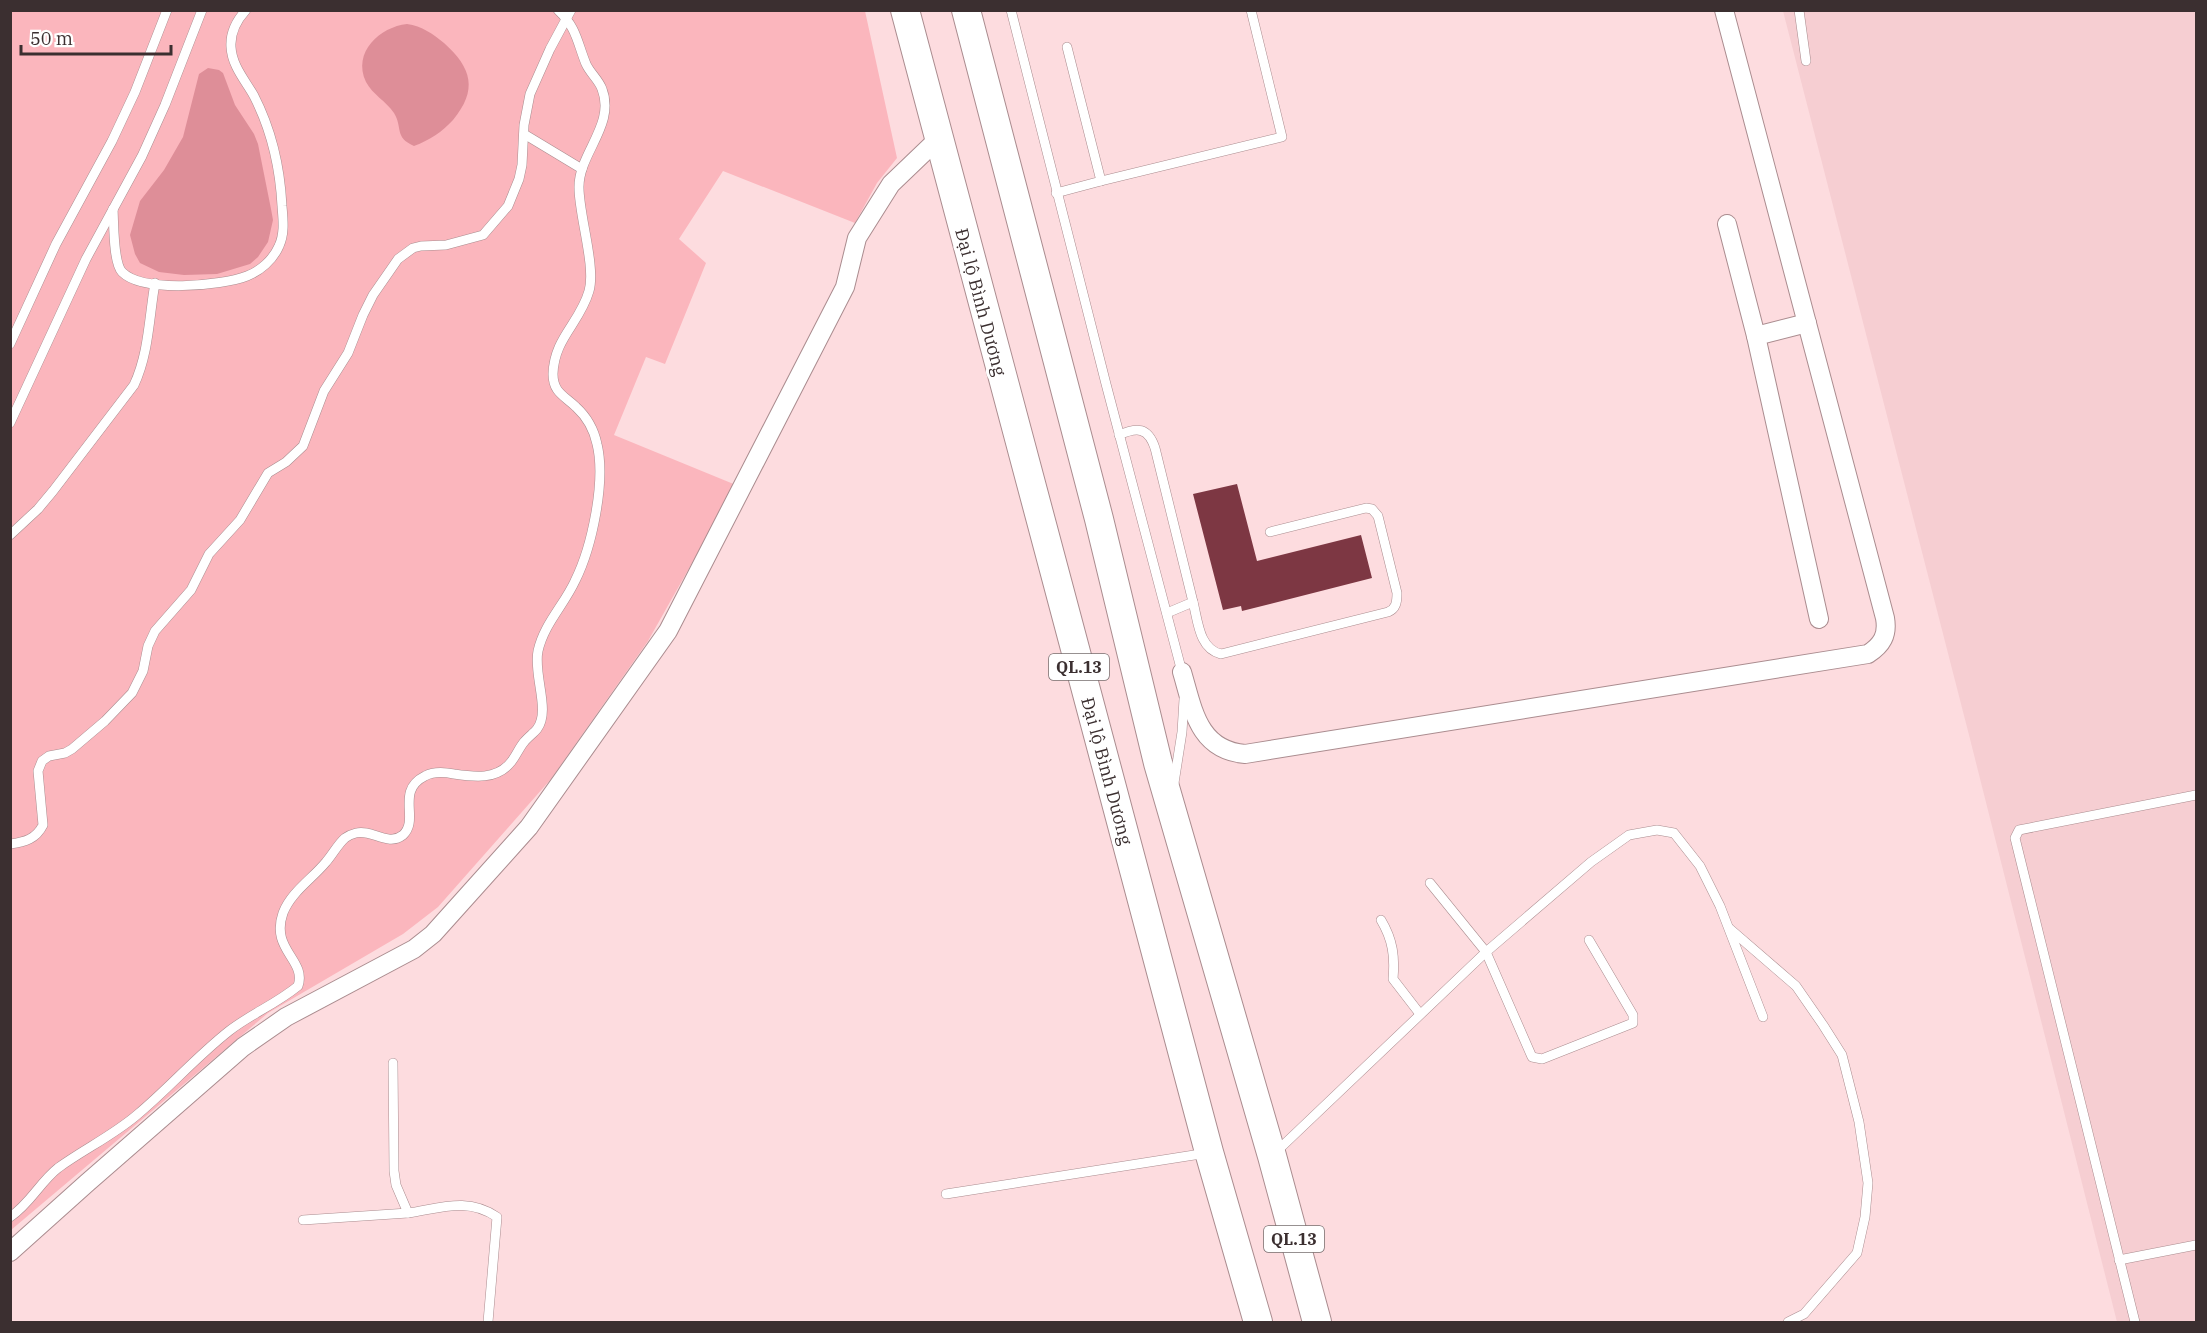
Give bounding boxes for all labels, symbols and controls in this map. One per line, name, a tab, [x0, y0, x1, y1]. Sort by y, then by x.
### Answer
scale bar	[21, 18, 171, 56]
text: 50 m	[30, 27, 73, 50]
street label: Đại lộ Bình Dương	[950, 226, 1012, 379]
road number: QL.13	[1049, 654, 1109, 680]
street label: Đại lộ Bình Dương	[1076, 695, 1138, 848]
road number: QL.13	[1264, 1226, 1324, 1252]

